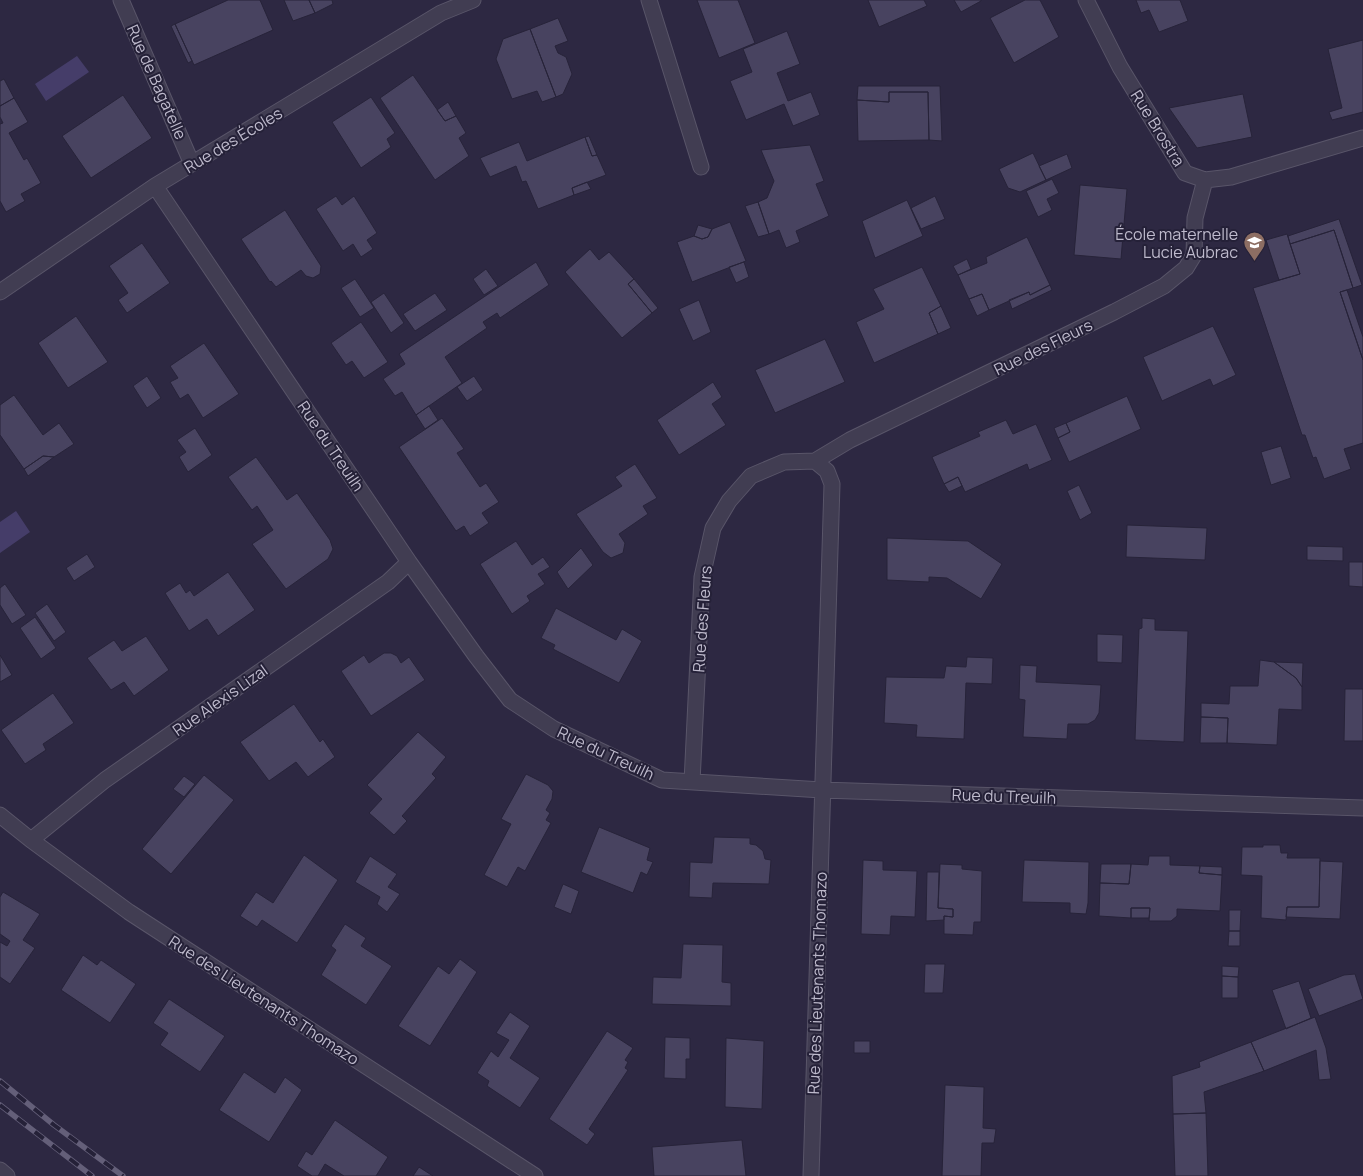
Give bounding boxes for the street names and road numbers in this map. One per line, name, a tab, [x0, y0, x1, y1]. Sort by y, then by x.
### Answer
street label: Rue de Bagatelle	[122, 21, 192, 143]
street label: Rue Brostra	[1126, 86, 1190, 170]
street label: Rue des Écoles	[180, 102, 286, 178]
street label: Rue des Fleurs	[990, 314, 1096, 380]
street label: Rue du Treuilh	[293, 397, 369, 495]
street label: Rue des Fleurs	[687, 565, 717, 673]
street label: Rue Alexis Lizal	[168, 659, 272, 741]
street label: Rue du Treuilh	[554, 721, 658, 785]
street label: Rue du Treuilh	[951, 783, 1057, 809]
street label: Rue des Lieutenants Thomazo	[802, 871, 832, 1095]
street label: Rue des Lieutenants Thomazo	[165, 930, 363, 1070]

